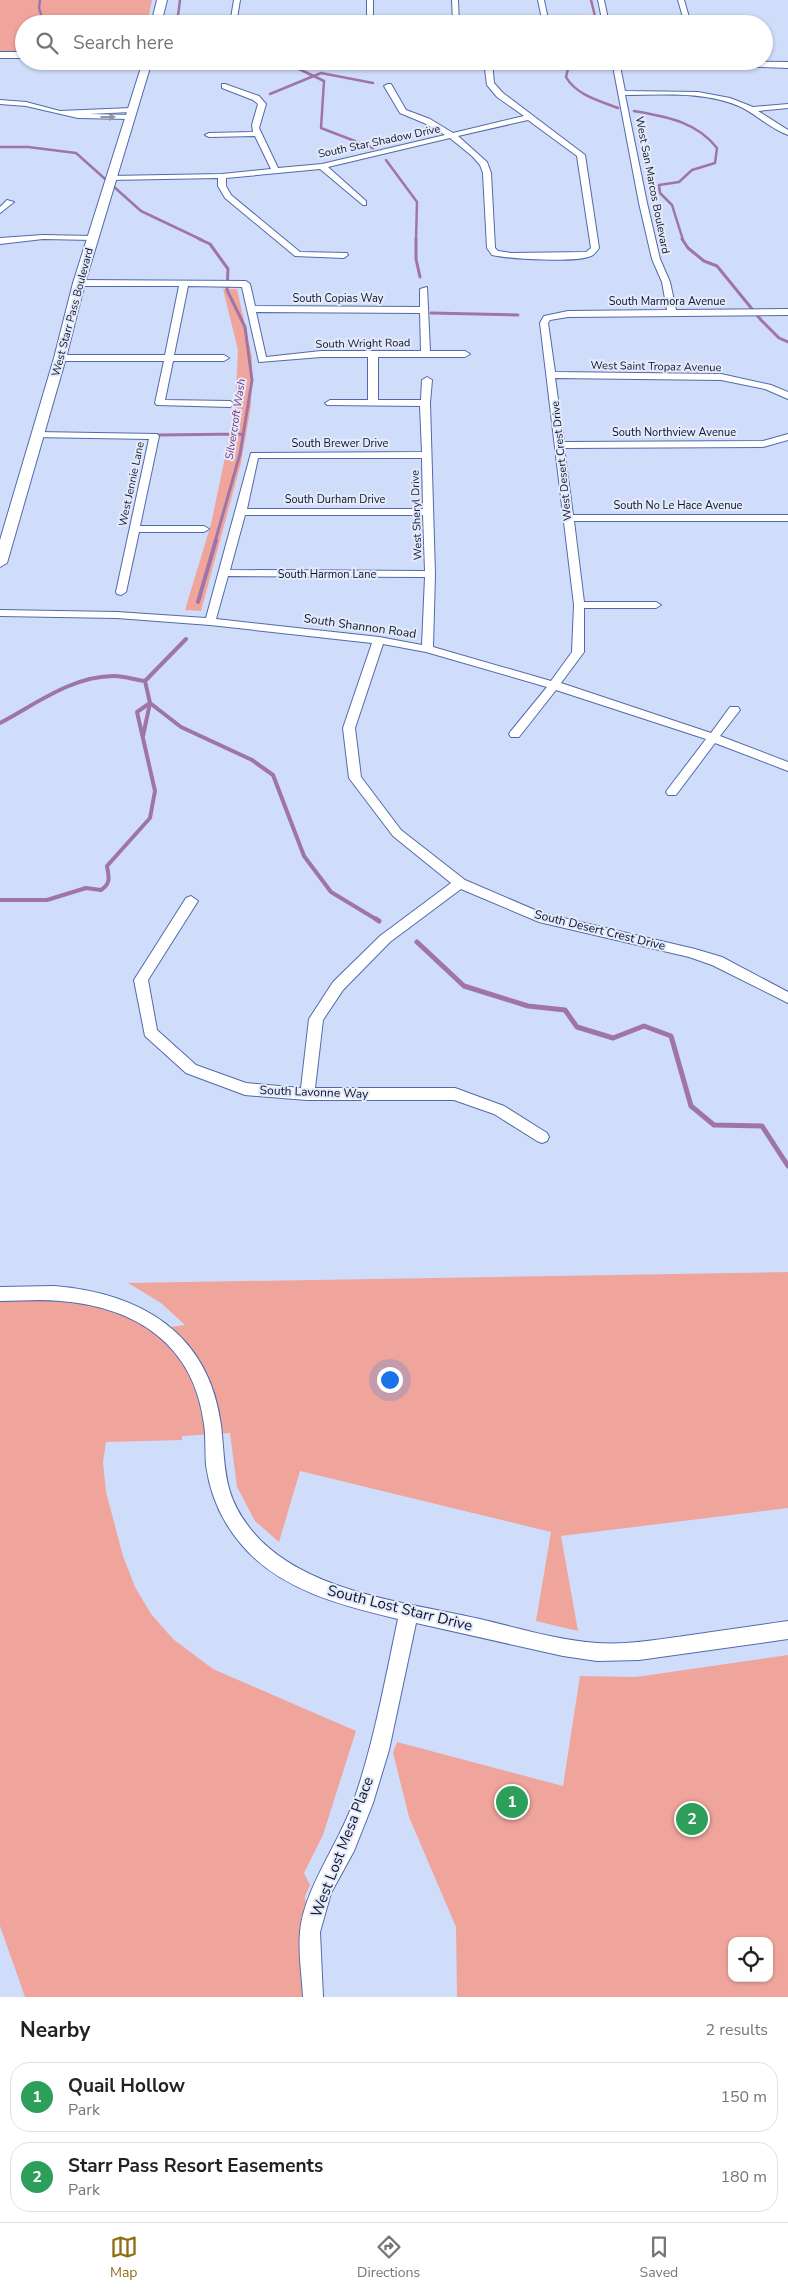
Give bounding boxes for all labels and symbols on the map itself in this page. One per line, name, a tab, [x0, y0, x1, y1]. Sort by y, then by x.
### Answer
one-way arrow	[100, 113, 116, 121]
street label: West San Marcos Boulevard	[632, 115, 673, 255]
street label: South Star Shadow Drive	[317, 121, 442, 162]
street label: West Starr Pass Boulevard	[48, 246, 97, 378]
street label: South Copias Way	[293, 291, 384, 306]
street label: South Marmora Avenue	[609, 294, 725, 309]
street label: South Wright Road	[315, 335, 411, 352]
street label: West Saint Tropaz Avenue	[591, 358, 722, 375]
water label: Silvercroft Wash	[222, 378, 249, 461]
street label: West Desert Crest Drive	[548, 400, 575, 522]
street label: South Northview Avenue	[612, 425, 736, 440]
street label: South Brewer Drive	[292, 436, 389, 451]
street label: West Jennie Lane	[115, 440, 148, 528]
street label: West Sheryl Drive	[407, 470, 426, 560]
street label: South Durham Drive	[285, 492, 385, 507]
street label: South No Le Hace Avenue	[614, 498, 743, 513]
street label: South Harmon Lane	[278, 567, 376, 582]
street label: South Shannon Road	[303, 610, 417, 642]
street label: South Desert Crest Drive	[533, 906, 667, 954]
street label: South Lavonne Way	[259, 1082, 369, 1102]
your location	[377, 1367, 403, 1393]
street label: South Lost Starr Drive	[325, 1580, 475, 1636]
street label: West Lost Mesa Place	[306, 1774, 378, 1920]
pin: 1	[496, 1783, 528, 1821]
pin: 2	[676, 1800, 708, 1838]

